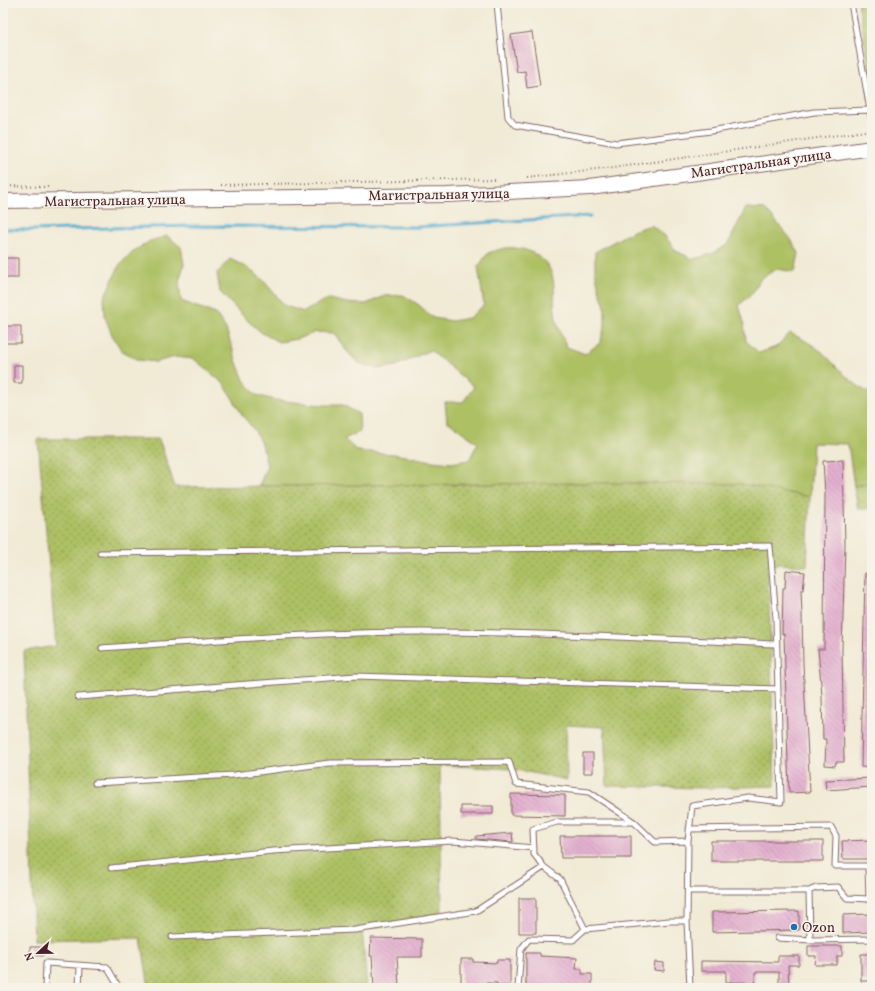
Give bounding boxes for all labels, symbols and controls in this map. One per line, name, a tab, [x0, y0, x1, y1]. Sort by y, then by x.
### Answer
street label: Магистральная улица	[690, 145, 833, 184]
street label: Магистральная улица	[368, 185, 510, 206]
street label: Магистральная улица	[44, 191, 186, 212]
place label: Ozon	[802, 919, 835, 938]
marker: Ozon	[789, 922, 799, 932]
north arrow	[18, 933, 58, 973]
text: N	[22, 950, 39, 963]

